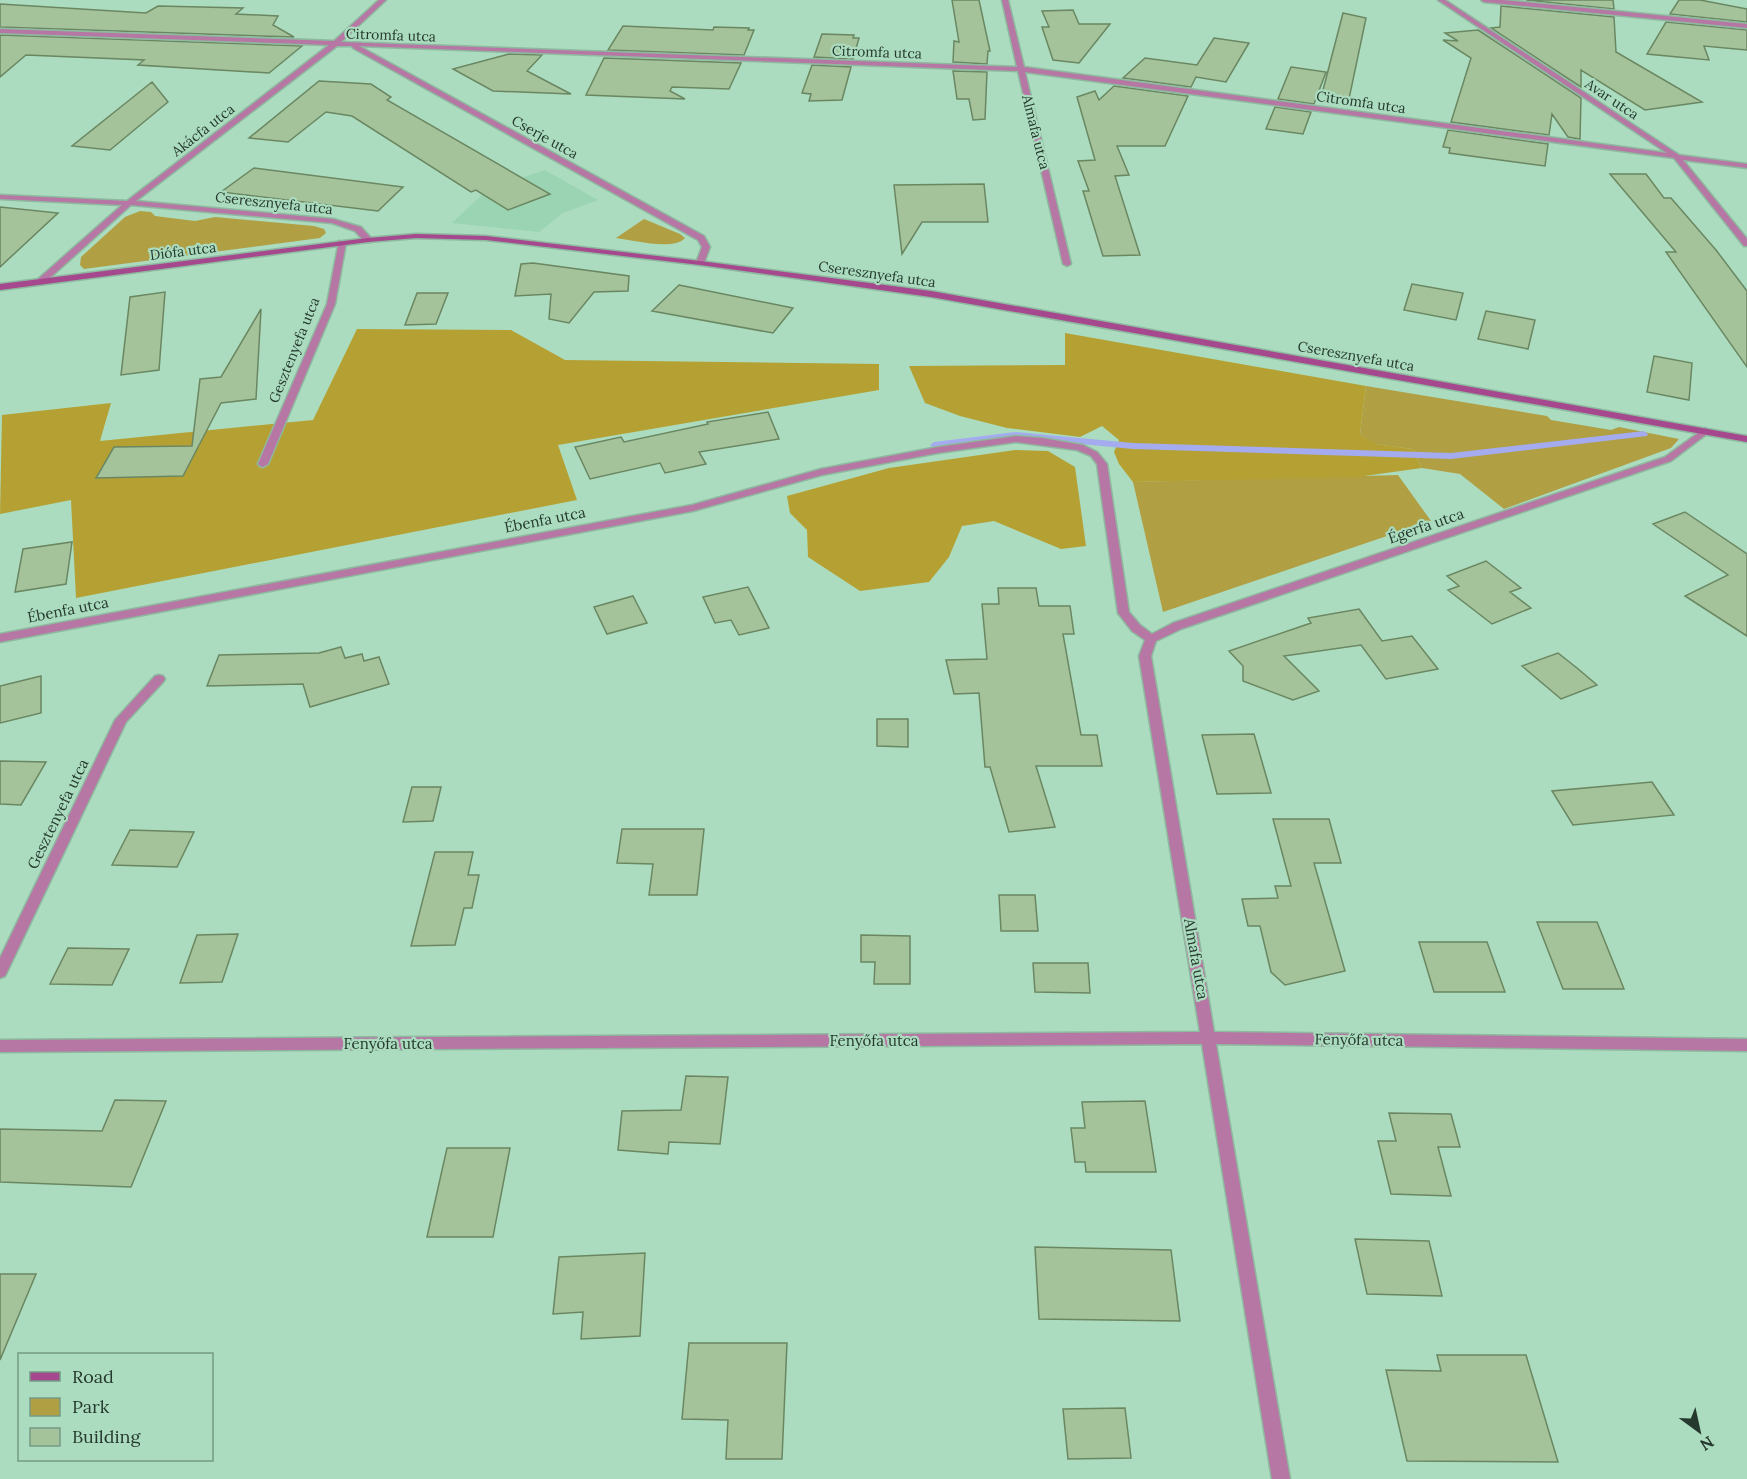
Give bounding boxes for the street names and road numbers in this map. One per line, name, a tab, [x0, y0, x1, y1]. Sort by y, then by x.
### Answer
street label: Citromfa utca	[346, 24, 436, 46]
street label: Citromfa utca	[832, 41, 922, 63]
street label: Avar utca	[1581, 74, 1642, 123]
street label: Citromfa utca	[1315, 87, 1407, 117]
street label: Almafa utca	[1018, 92, 1054, 171]
street label: Akácfa utca	[167, 100, 238, 161]
street label: Cserje utca	[509, 111, 581, 163]
street label: Cseresznyefa utca	[214, 188, 334, 218]
street label: Diófa utca	[149, 238, 217, 264]
street label: Cseresznyefa utca	[817, 257, 937, 291]
street label: Gesztenyefa utca	[265, 295, 323, 405]
street label: Cseresznyefa utca	[1296, 337, 1416, 375]
street label: Ébenfa utca	[503, 502, 587, 537]
street label: Égerfa utca	[1385, 504, 1467, 547]
street label: Ébenfa utca	[26, 592, 110, 627]
street label: Gesztenyefa utca	[23, 755, 93, 872]
street label: Almafa utca	[1180, 916, 1213, 1001]
street label: Fenyőfa utca	[1314, 1029, 1404, 1050]
street label: Fenyőfa utca	[830, 1031, 919, 1050]
street label: Fenyőfa utca	[344, 1034, 433, 1053]

